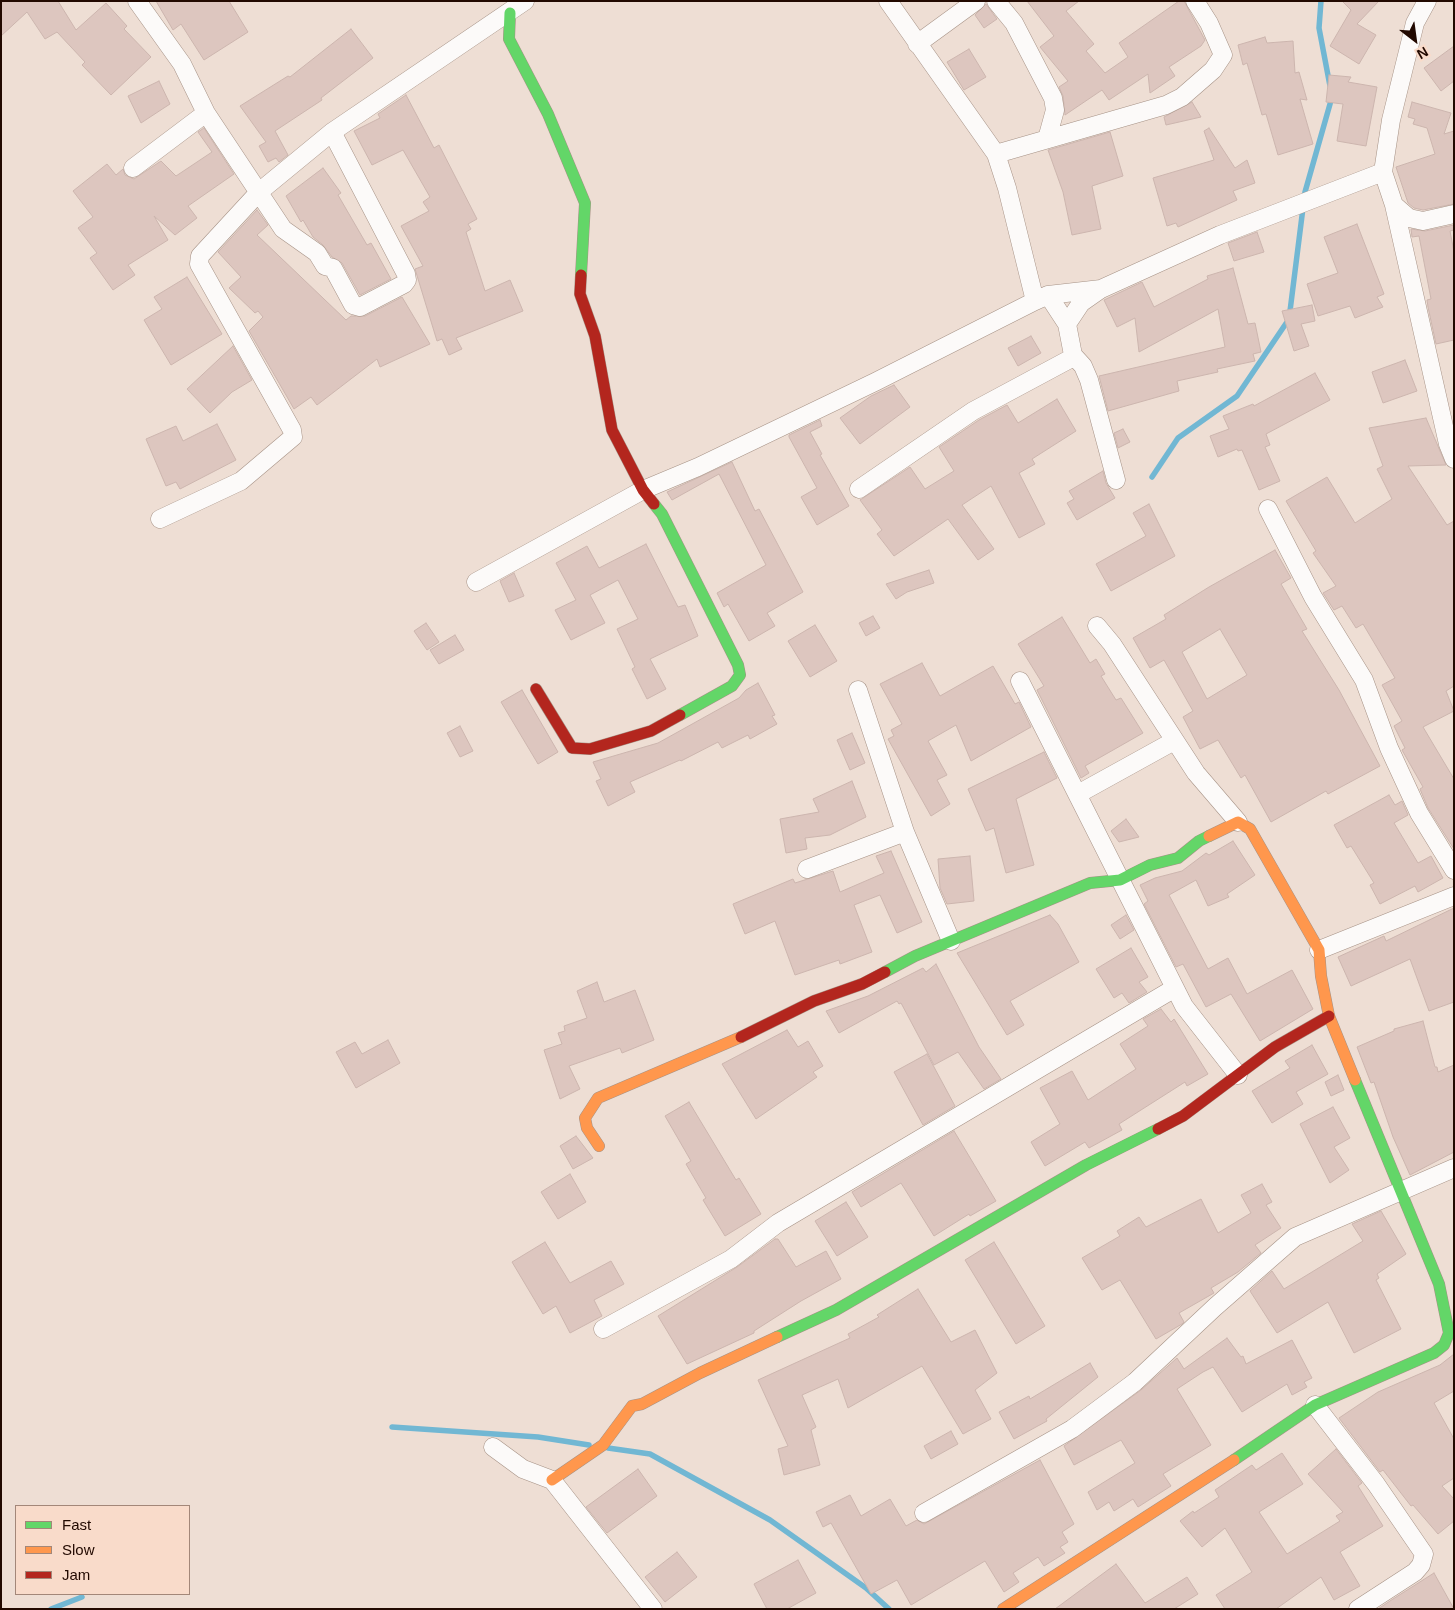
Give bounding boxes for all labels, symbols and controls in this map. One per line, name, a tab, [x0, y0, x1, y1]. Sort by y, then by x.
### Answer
north arrow	[1390, 15, 1440, 65]
text: N	[1414, 44, 1431, 62]
legend	[15, 1505, 190, 1595]
text: Fast	[62, 1516, 91, 1533]
text: Slow	[62, 1541, 95, 1558]
text: Jam	[62, 1566, 90, 1583]

